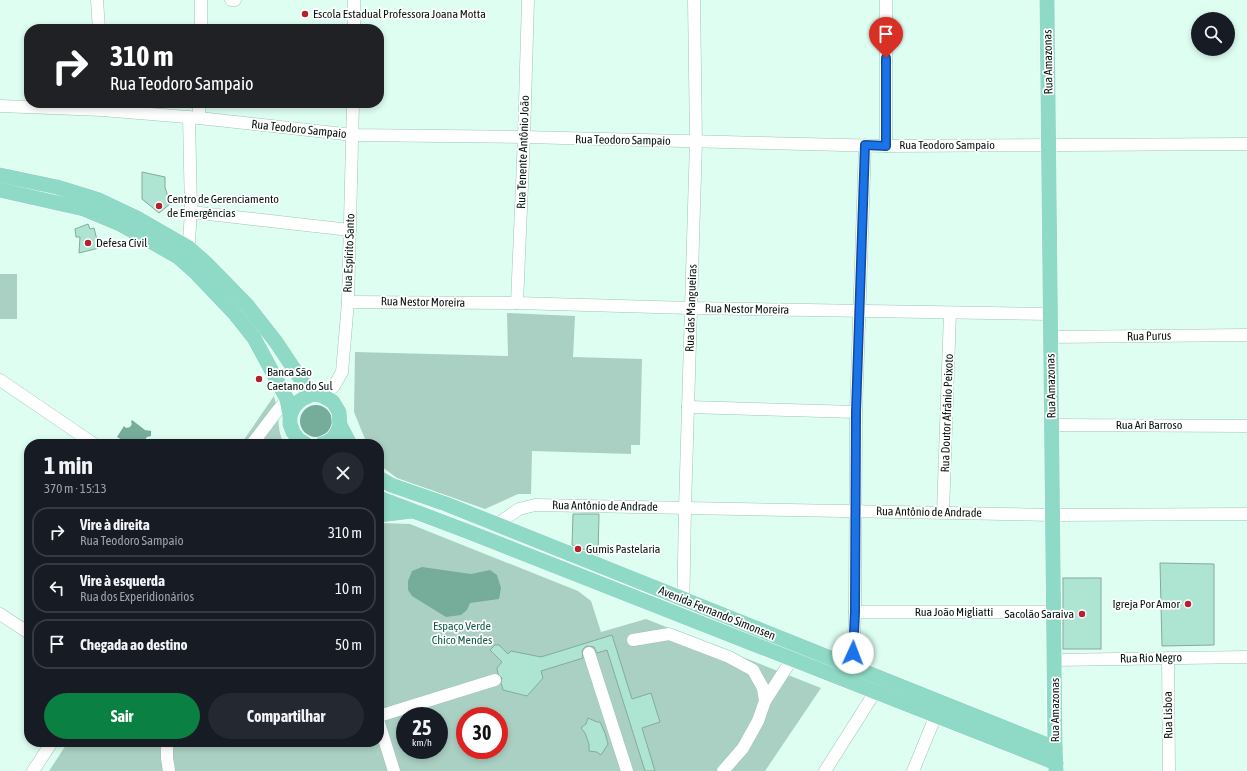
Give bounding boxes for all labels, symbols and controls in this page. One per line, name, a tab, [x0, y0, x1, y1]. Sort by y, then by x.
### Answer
place label: Escola Estadual Professora Joana Motta	[313, 7, 486, 21]
marker: Escola Estadual Professora Joana Motta	[300, 9, 310, 19]
map controls	[1191, 12, 1235, 56]
button: search	[1191, 12, 1235, 56]
pin	[869, 17, 903, 58]
icon: arrive	[875, 23, 897, 45]
street label: Rua Amazonas	[1040, 30, 1056, 94]
icon: right	[44, 40, 96, 92]
text: 310 m	[110, 40, 173, 72]
text: Rua Teodoro Sampaio	[110, 73, 254, 94]
street label: Rua Tenente Antônio João	[514, 95, 532, 209]
street label: Rua Teodoro Sampaio	[251, 117, 348, 141]
street label: Rua Teodoro Sampaio	[575, 132, 671, 148]
street label: Rua Teodoro Sampaio	[899, 138, 995, 152]
place label: Centro de Gerenciamento de Emergências	[167, 192, 279, 220]
marker: Centro de Gerenciamento de Emergências	[154, 201, 164, 211]
street label: Rua Espírito Santo	[341, 213, 357, 293]
place label: Defesa Cívil	[96, 236, 148, 250]
marker: Defesa Cívil	[83, 238, 93, 248]
street label: Rua das Mangueiras	[682, 264, 700, 352]
street label: Rua Nestor Moreira	[381, 294, 465, 310]
street label: Rua Nestor Moreira	[705, 301, 789, 317]
street label: Rua Purus	[1127, 329, 1171, 343]
street label: Rua Doutor Afrânio Peixoto	[938, 353, 956, 473]
street label: Rua Amazonas	[1043, 354, 1059, 418]
place label: Banca São Caetano do Sul	[267, 365, 333, 393]
marker: Banca São Caetano do Sul	[254, 374, 264, 384]
street label: Rua Ari Barroso	[1116, 418, 1183, 432]
text: 1 min	[44, 452, 93, 479]
button: close	[322, 452, 364, 494]
text: 370 m · 15:13	[44, 481, 107, 496]
street label: Rua Antônio de Andrade	[552, 498, 658, 514]
street label: Rua Antônio de Andrade	[876, 504, 982, 520]
text: Vire à direita	[80, 516, 150, 533]
icon: right	[46, 521, 68, 543]
text: 310 m	[328, 524, 362, 541]
text: Rua Teodoro Sampaio	[80, 533, 184, 548]
place label: Gumis Pastelaria	[586, 542, 660, 556]
marker: Gumis Pastelaria	[573, 544, 583, 554]
text: Vire à esquerda	[80, 572, 165, 589]
icon: left	[46, 577, 68, 599]
text: 10 m	[335, 580, 362, 597]
street label: Avenida Fernando Simonsen	[657, 583, 777, 643]
text: Rua dos Experidionários	[80, 589, 194, 604]
place label: Igreja Por Amor	[1113, 597, 1180, 611]
marker: Igreja Por Amor	[1183, 599, 1193, 609]
street label: Rua João Migliatti	[915, 605, 993, 619]
place label: Sacolão Saraiva	[1005, 607, 1074, 621]
marker: Sacolão Saraiva	[1077, 609, 1087, 619]
park label: Espaço Verde Chico Mendes	[432, 619, 492, 647]
position arrow	[832, 632, 874, 674]
icon: arrive	[46, 633, 68, 655]
text: Chegada ao destino	[80, 636, 188, 653]
text: 50 m	[335, 636, 362, 653]
street label: Rua Rio Negro	[1120, 650, 1182, 666]
street label: Rua Amazonas	[1048, 678, 1062, 742]
street label: Rua Lisboa	[1161, 691, 1175, 739]
button: Sair	[44, 693, 200, 739]
button: Compartilhar	[208, 693, 364, 739]
speed limit sign: 30	[456, 707, 508, 759]
text: 25	[413, 716, 431, 739]
text: km/h	[412, 737, 432, 748]

